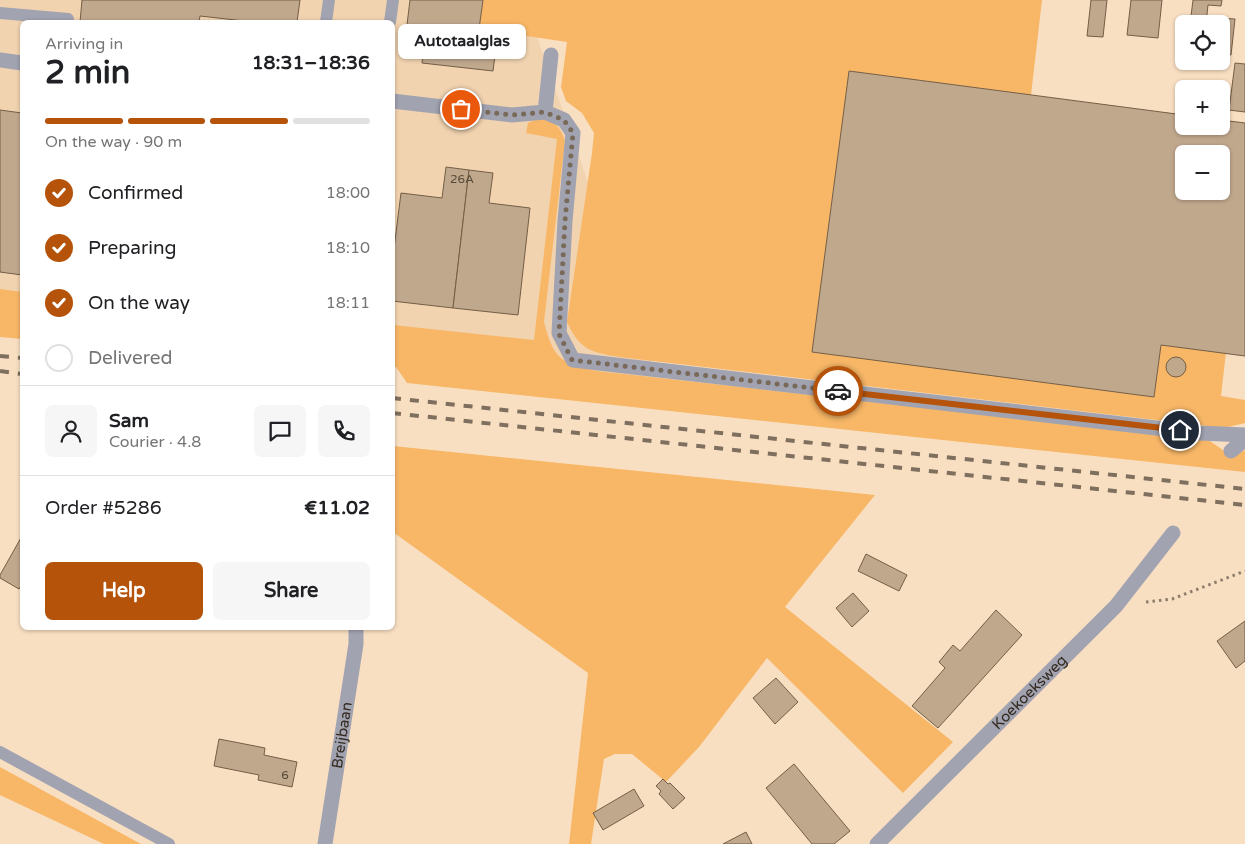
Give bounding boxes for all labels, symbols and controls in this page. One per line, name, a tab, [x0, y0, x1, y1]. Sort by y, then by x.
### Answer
map controls	[1175, 15, 1230, 200]
button: locate	[1175, 15, 1230, 70]
callout: Autotaalglas	[397, 24, 525, 59]
text: Autotaalglas	[414, 31, 510, 51]
text: Arriving in	[45, 34, 123, 54]
text: 18:31–18:36	[252, 52, 370, 74]
text: 2 min	[45, 54, 130, 92]
button: +	[1175, 80, 1230, 135]
pin	[440, 88, 482, 130]
icon: bag	[447, 95, 475, 123]
text: On the way · 90 m	[45, 132, 182, 152]
button: −	[1175, 145, 1230, 200]
house number: 26A	[450, 172, 474, 186]
icon: check	[45, 179, 73, 207]
text: Confirmed	[88, 182, 183, 204]
text: 18:00	[326, 183, 370, 203]
icon: check	[45, 234, 73, 262]
text: Preparing	[88, 237, 177, 259]
text: 18:10	[326, 238, 370, 258]
icon: check	[45, 289, 73, 317]
text: On the way	[88, 292, 190, 314]
text: 18:11	[326, 293, 370, 313]
text: Delivered	[88, 347, 173, 369]
courier	[813, 366, 863, 416]
icon: car	[824, 377, 852, 405]
button: person	[45, 405, 97, 457]
button: chat	[254, 405, 306, 457]
button: phone	[318, 405, 370, 457]
pin	[1159, 409, 1201, 451]
text: Sam	[109, 410, 149, 432]
icon: home	[1166, 416, 1194, 444]
text: Courier · 4.8	[109, 432, 201, 452]
text: Order #5286	[45, 497, 162, 519]
text: €11.02	[304, 497, 370, 519]
button: Help	[45, 562, 203, 620]
button: Share	[213, 562, 370, 620]
street label: Koekoeksweg	[988, 651, 1071, 733]
street label: Breijbaan	[328, 701, 356, 770]
house number: 6	[281, 768, 289, 782]

